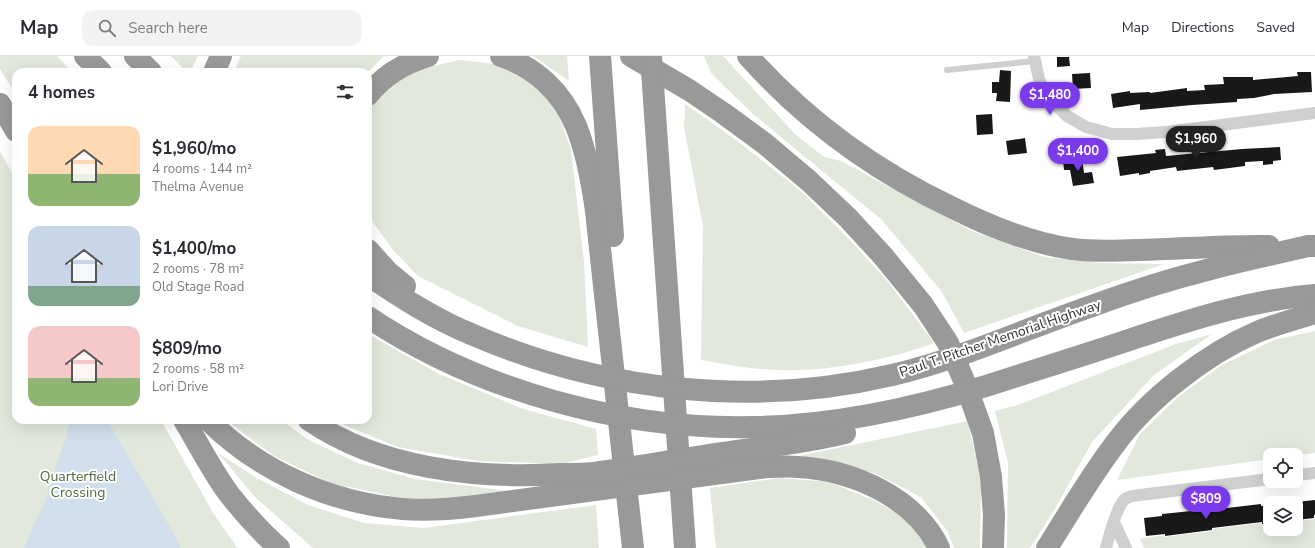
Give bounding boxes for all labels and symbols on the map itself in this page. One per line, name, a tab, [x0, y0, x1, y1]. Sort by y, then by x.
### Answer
pin: $1,480	[1017, 82, 1083, 116]
pin: $1,960	[1163, 126, 1229, 160]
pin: $1,400	[1045, 138, 1111, 172]
street label: Paul T. Pitcher Memorial Highway	[897, 295, 1104, 382]
park label: Quarterfield Crossing	[40, 467, 116, 502]
pin: $809	[1182, 486, 1230, 520]

